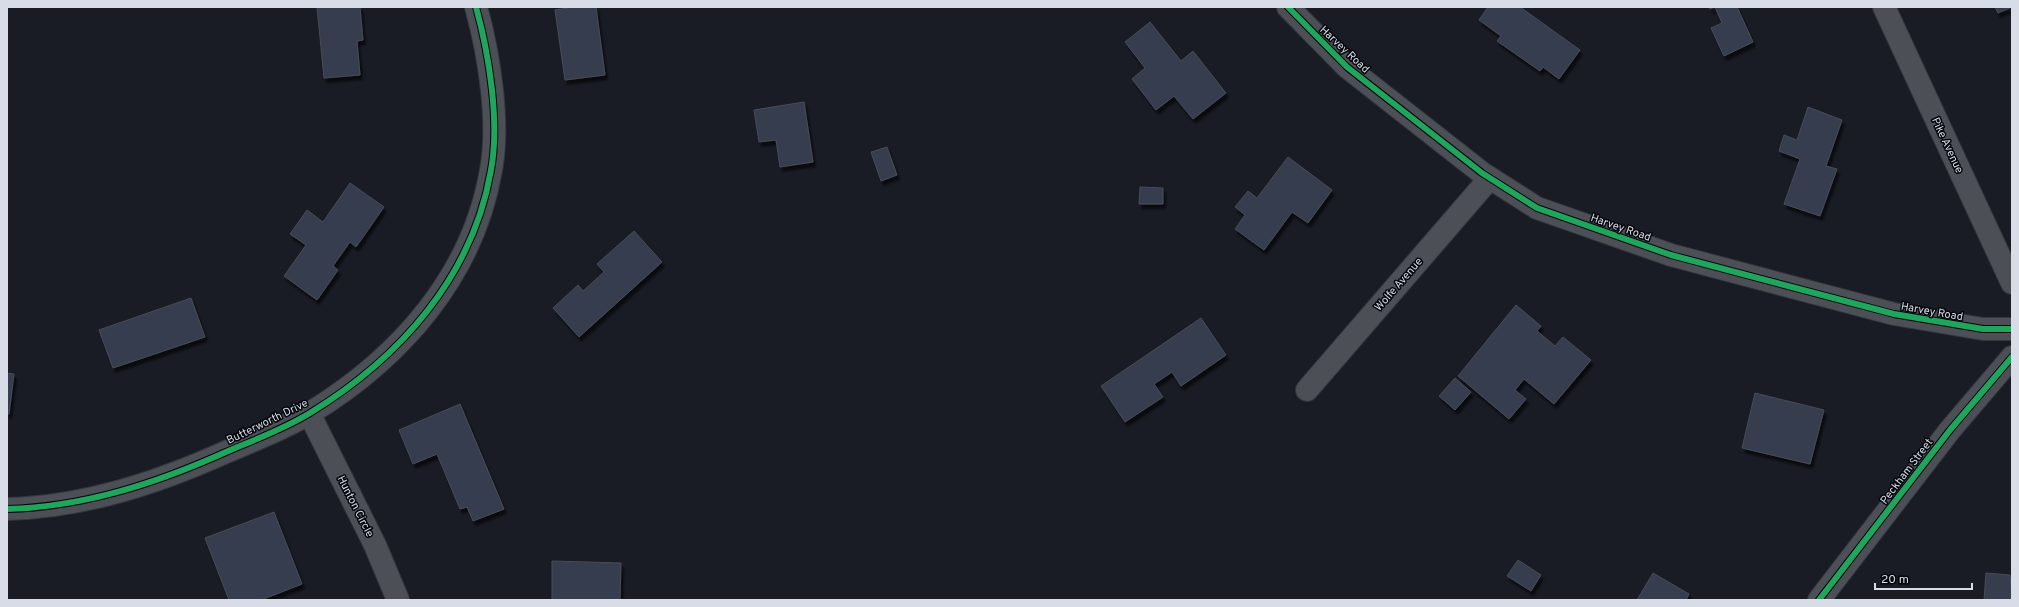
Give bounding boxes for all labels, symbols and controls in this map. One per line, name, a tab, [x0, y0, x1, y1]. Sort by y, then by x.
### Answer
street label: Harvey Road	[1317, 23, 1372, 76]
street label: Pike Avenue	[1928, 115, 1966, 176]
street label: Harvey Road	[1589, 211, 1653, 245]
street label: Wolfe Avenue	[1372, 255, 1426, 314]
street label: Harvey Road	[1900, 300, 1964, 324]
street label: Butterworth Drive	[224, 396, 311, 448]
street label: Peckham Street	[1877, 436, 1936, 507]
street label: Hunton Circle	[334, 473, 377, 540]
scale bar	[1875, 565, 1972, 591]
text: 20 m	[1881, 572, 1909, 588]

